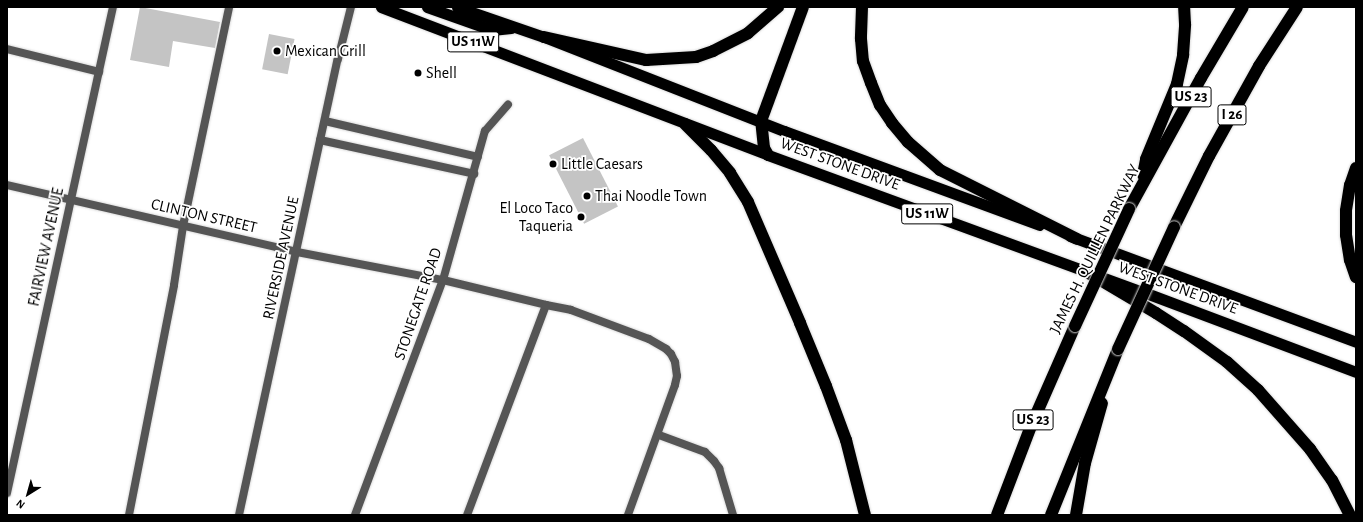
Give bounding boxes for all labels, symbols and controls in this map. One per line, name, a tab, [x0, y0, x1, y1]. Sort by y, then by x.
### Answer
road number: US 11W	[447, 29, 499, 55]
place label: Mexican Grill	[285, 41, 366, 61]
marker: Mexican Grill	[272, 46, 282, 56]
place label: Shell	[426, 63, 457, 83]
marker: Shell	[413, 68, 423, 78]
road number: US 23	[1170, 84, 1212, 110]
road number: I 26	[1217, 102, 1247, 128]
street label: WEST STONE DRIVE	[778, 133, 902, 195]
place label: Little Caesars	[561, 154, 643, 174]
marker: Little Caesars	[548, 159, 558, 169]
street label: JAMES H. QUILLEN PARKWAY	[1046, 161, 1144, 337]
street label: FAIRVIEW AVENUE	[24, 186, 68, 308]
place label: Thai Noodle Town	[595, 186, 707, 206]
marker: Thai Noodle Town	[582, 191, 592, 201]
street label: CLINTON STREET	[149, 194, 259, 238]
street label: RIVERSIDE AVENUE	[259, 195, 303, 321]
place label: El Loco Taco Taqueria	[500, 198, 573, 236]
road number: US 11W	[901, 201, 953, 227]
marker: El Loco Taco Taqueria	[576, 212, 586, 222]
street label: STONEGATE ROAD	[390, 245, 446, 363]
street label: WEST STONE DRIVE	[1116, 257, 1240, 319]
road number: US 23	[1012, 407, 1054, 433]
north arrow	[8, 474, 48, 514]
text: N	[14, 497, 27, 511]

